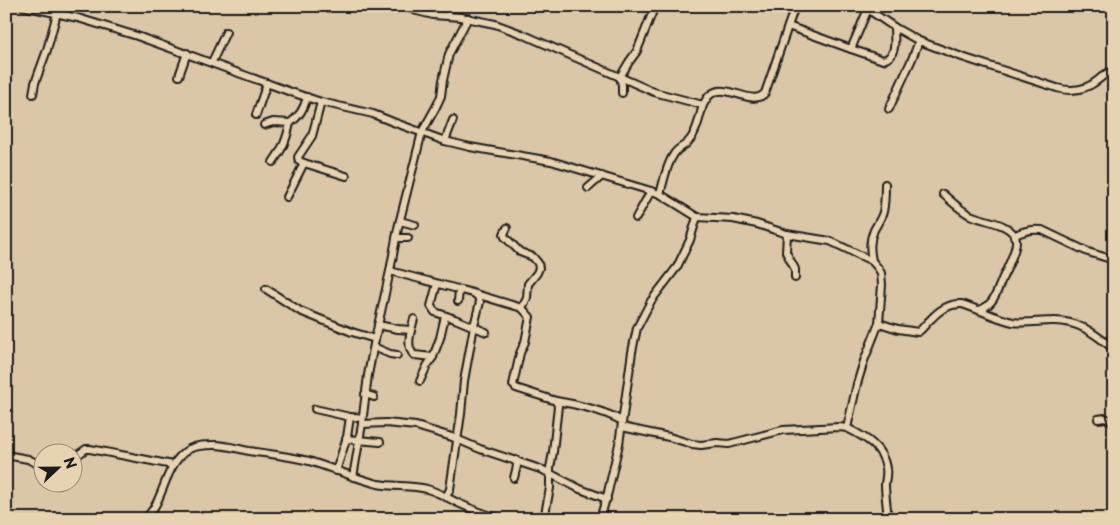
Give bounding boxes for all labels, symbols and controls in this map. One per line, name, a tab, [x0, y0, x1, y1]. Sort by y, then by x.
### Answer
north arrow	[32, 442, 82, 492]
text: N	[59, 454, 82, 472]

